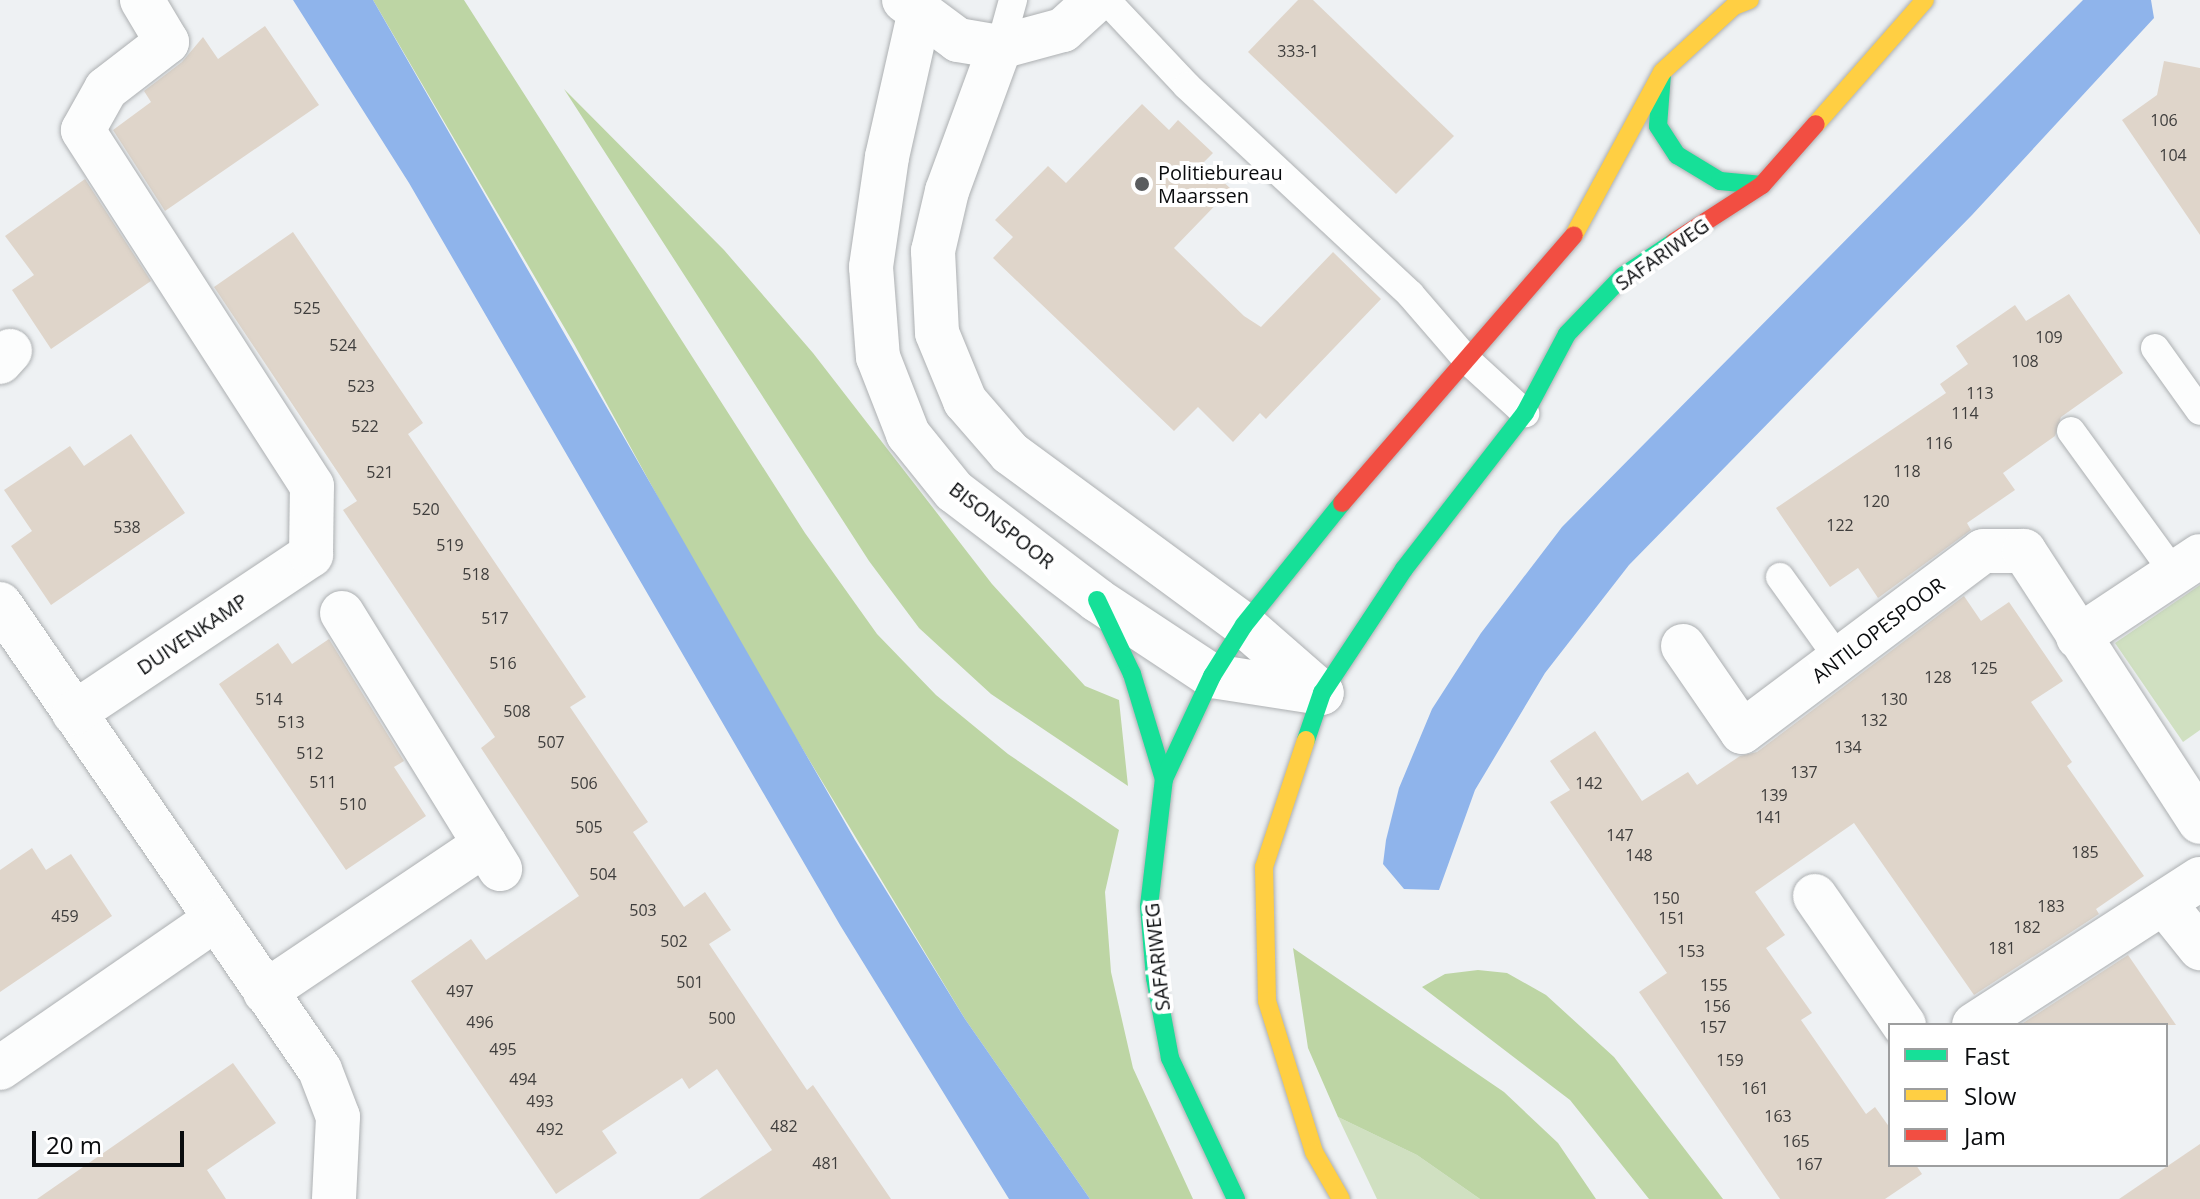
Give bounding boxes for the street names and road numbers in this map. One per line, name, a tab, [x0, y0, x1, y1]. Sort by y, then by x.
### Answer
street label: SAFARIWEG	[1611, 213, 1713, 295]
street label: BISONSPOOR	[945, 477, 1059, 573]
street label: ANTILOPESPOOR	[1807, 572, 1949, 688]
street label: DUIVENKAMP	[132, 588, 252, 680]
street label: SAFARIWEG	[1139, 902, 1175, 1012]

